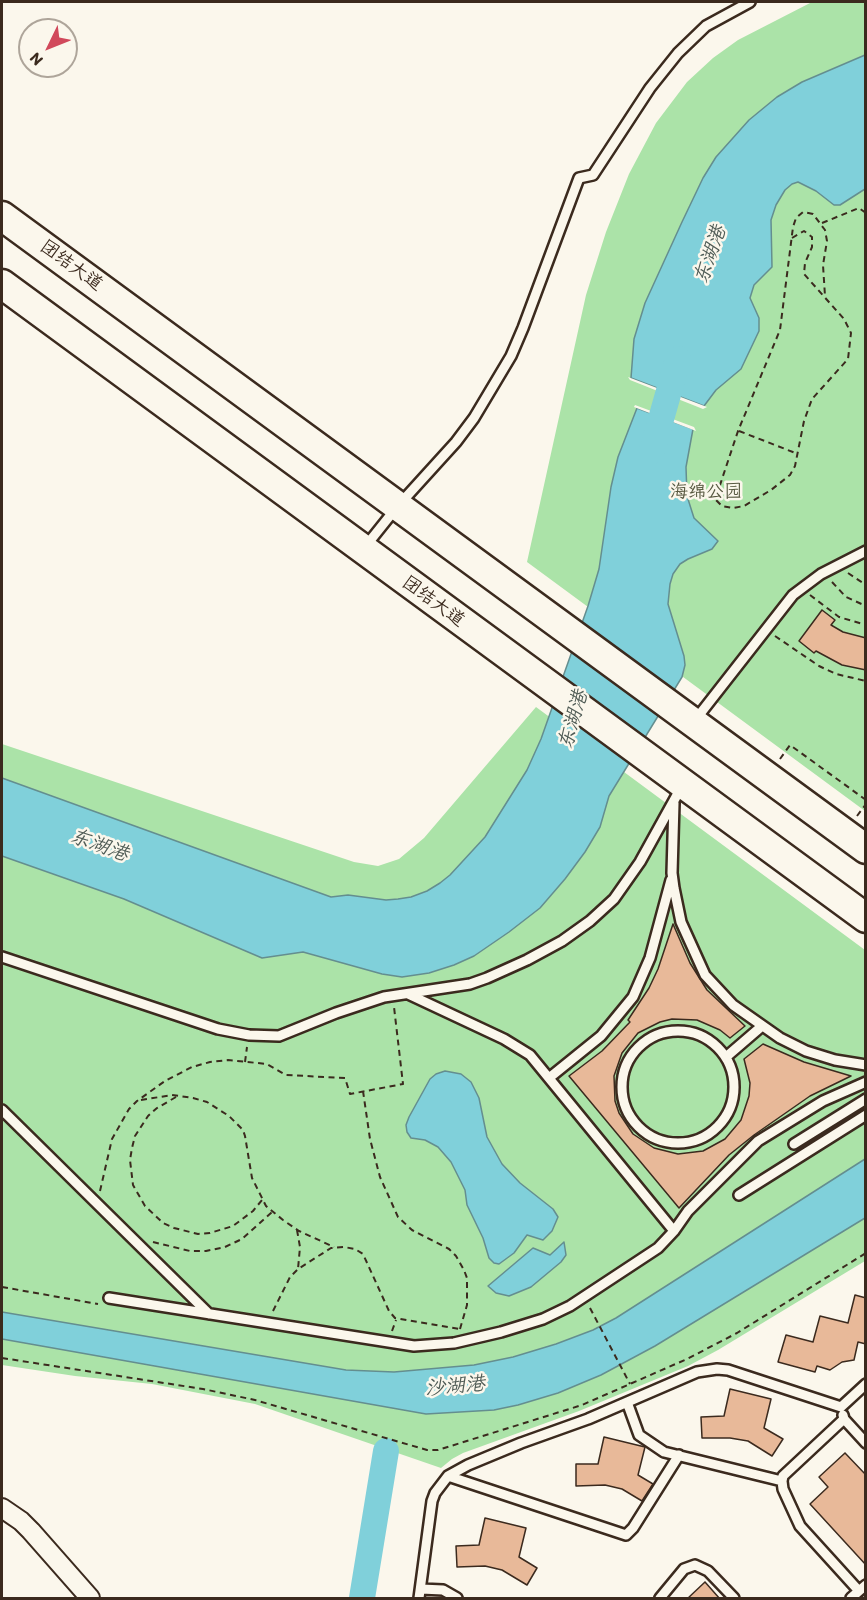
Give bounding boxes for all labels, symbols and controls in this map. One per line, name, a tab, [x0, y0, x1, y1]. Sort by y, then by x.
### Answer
north arrow	[18, 18, 78, 78]
text: N	[25, 49, 47, 70]
water label: 东湖港	[690, 223, 732, 287]
street label: 团结大道	[36, 236, 106, 296]
park label: 海绵公园	[670, 481, 742, 503]
street label: 团结大道	[398, 572, 468, 632]
water label: 东湖港	[554, 688, 594, 752]
water label: 东湖港	[67, 824, 131, 868]
water label: 沙湖港	[424, 1372, 486, 1402]

